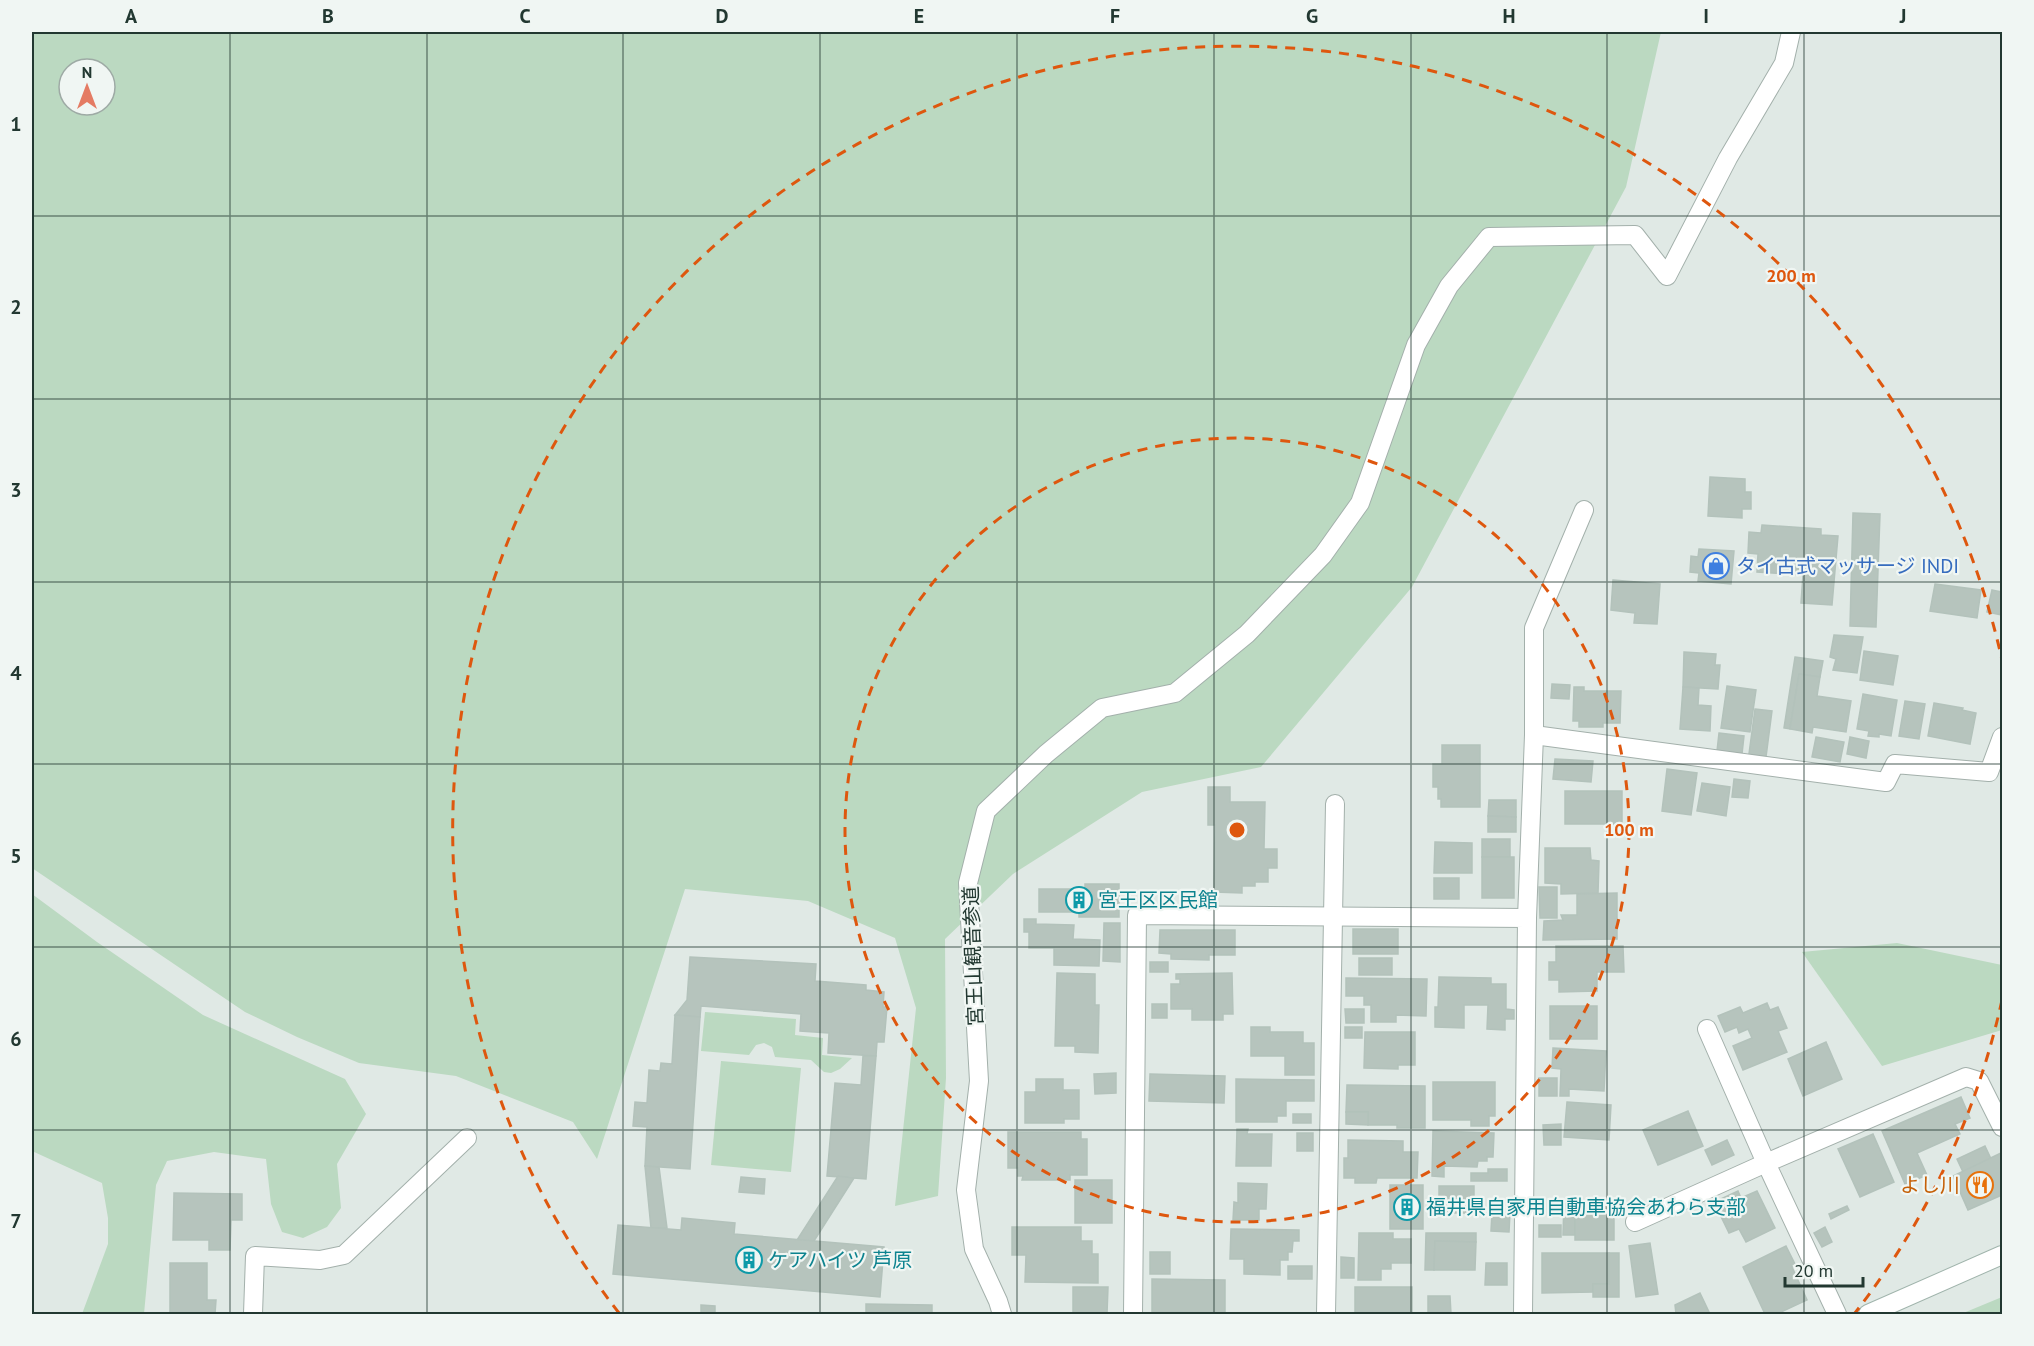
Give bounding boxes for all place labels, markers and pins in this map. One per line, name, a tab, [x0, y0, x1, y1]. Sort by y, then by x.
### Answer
shop icon: タイ古式マッサージ INDI	[1701, 551, 1731, 581]
place label: タイ古式マッサージ INDI	[1736, 553, 1959, 579]
centre of rings	[1227, 820, 1247, 840]
building icon: 宮王区区民館	[1064, 885, 1094, 915]
place label: 宮王区区民館	[1098, 887, 1218, 913]
restaurant icon: よし川	[1965, 1170, 1995, 1200]
place label: よし川	[1900, 1172, 1960, 1198]
building icon: 福井県自家用自動車協会あわら支部	[1392, 1192, 1422, 1222]
place label: 福井県自家用自動車協会あわら支部	[1426, 1194, 1746, 1220]
building icon: ケアハイツ 芦原	[734, 1245, 764, 1275]
place label: ケアハイツ 芦原	[768, 1247, 912, 1273]

